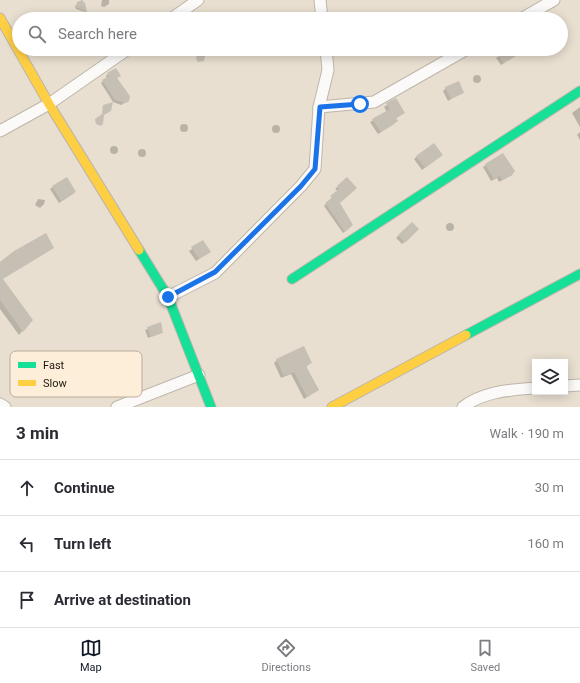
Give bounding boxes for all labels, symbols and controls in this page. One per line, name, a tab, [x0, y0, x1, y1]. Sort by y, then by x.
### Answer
search box	[12, 12, 568, 56]
icon: search	[26, 23, 48, 45]
text: Search here	[58, 25, 137, 43]
route start	[351, 95, 369, 113]
route end	[159, 288, 177, 306]
legend	[10, 351, 142, 397]
text: Fast	[43, 359, 65, 372]
map controls	[532, 359, 568, 395]
button: layers	[532, 359, 568, 395]
text: Slow	[43, 377, 67, 390]
text: 3 min	[16, 423, 59, 443]
text: Walk · 190 m	[489, 426, 564, 441]
icon: ahead	[16, 477, 38, 499]
text: Continue	[54, 479, 115, 497]
text: 30 m	[535, 480, 564, 495]
icon: left	[16, 533, 38, 555]
text: Turn left	[54, 535, 111, 553]
text: 160 m	[527, 536, 564, 551]
icon: arrive	[16, 589, 38, 611]
text: Arrive at destination	[54, 591, 191, 609]
tab: Map	[80, 637, 102, 674]
tab: Directions	[261, 637, 311, 674]
tab: Saved	[470, 637, 500, 674]

